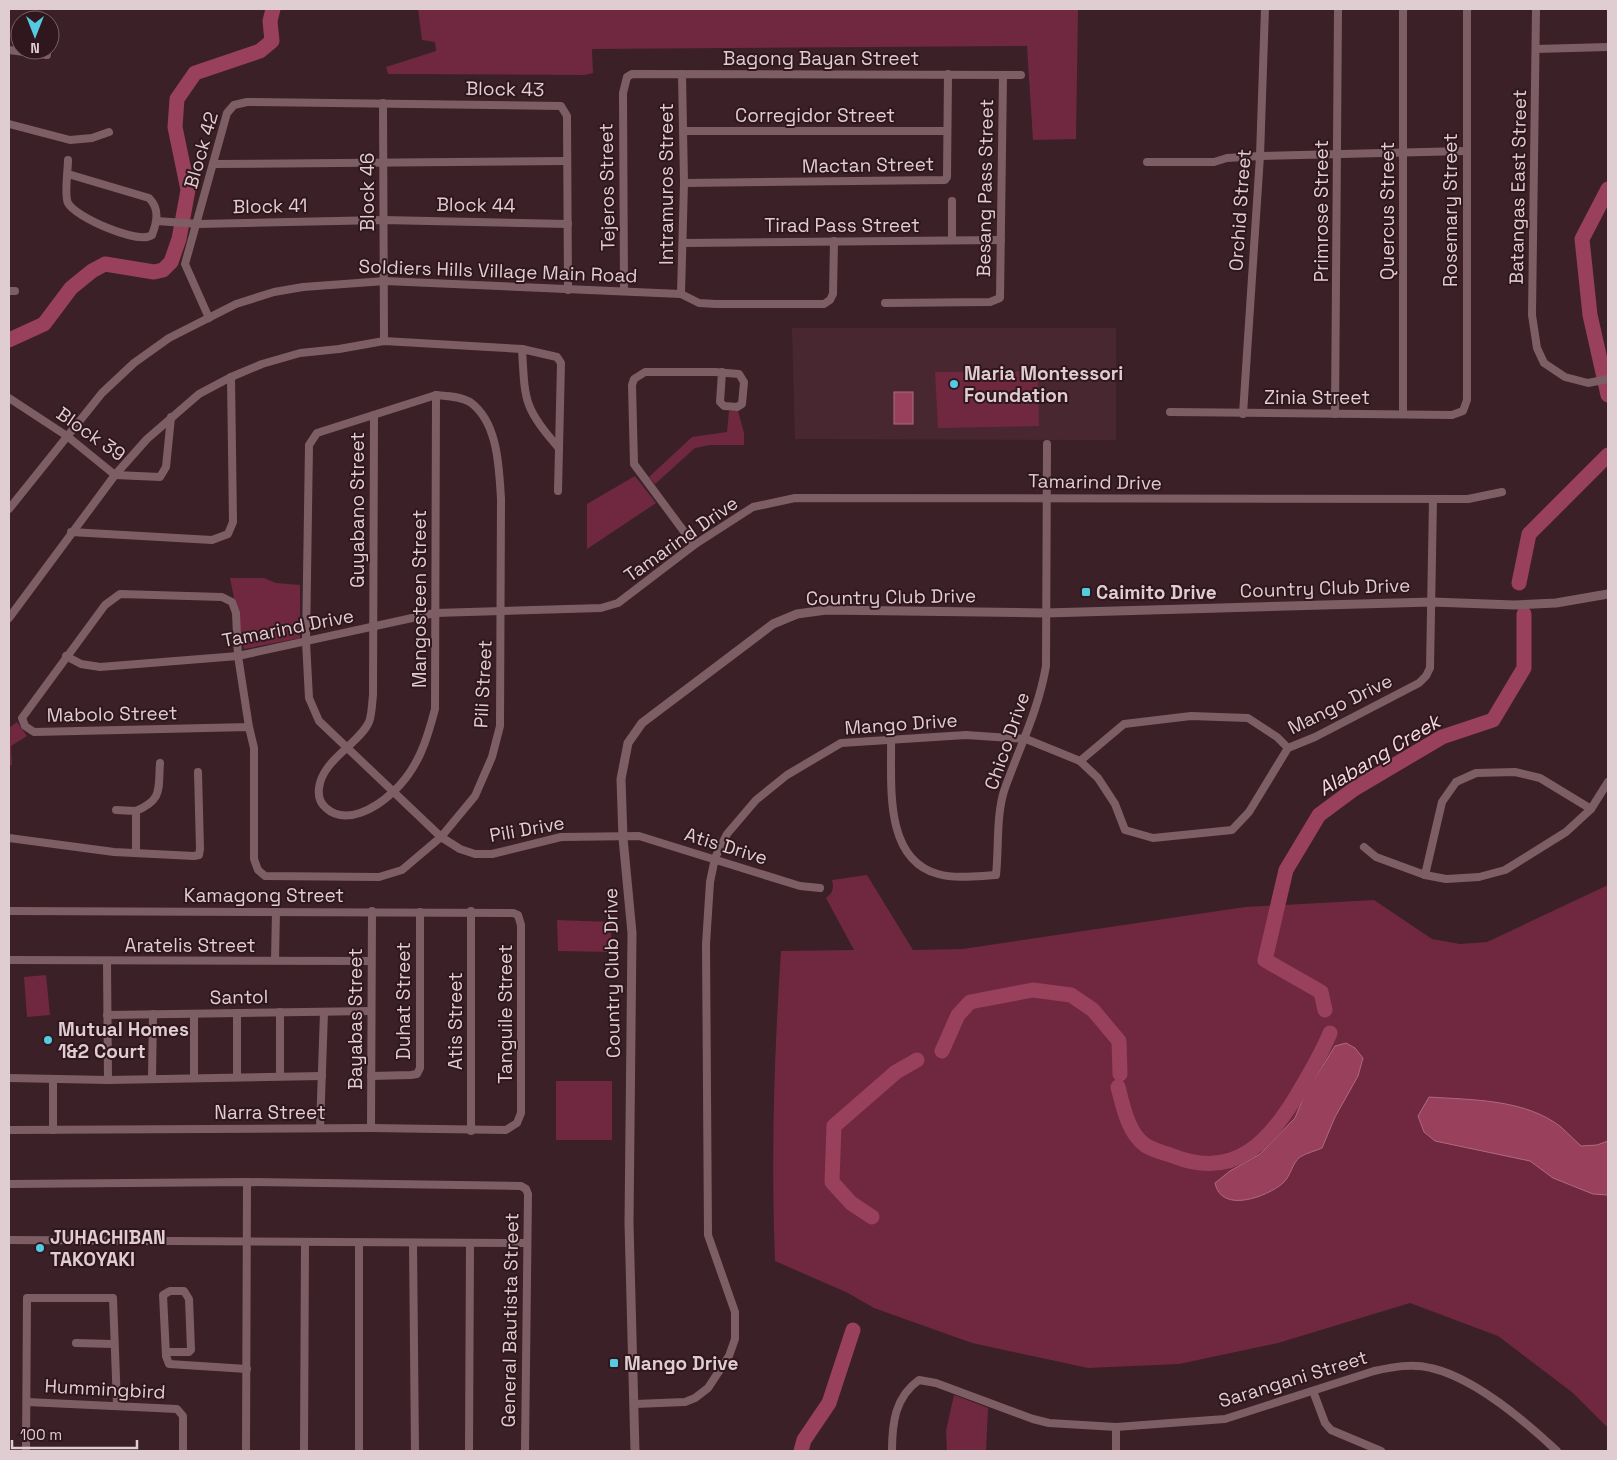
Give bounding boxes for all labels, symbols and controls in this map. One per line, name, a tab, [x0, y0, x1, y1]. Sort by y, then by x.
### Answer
north arrow	[10, 10, 60, 60]
text: N	[30, 39, 40, 57]
street label: Bagong Bayan Street	[723, 46, 919, 71]
street label: Block 43	[465, 76, 545, 102]
street label: Batangas East Street	[1504, 89, 1532, 285]
street label: Besang Pass Street	[971, 99, 999, 277]
street label: Intramuros Street	[654, 103, 679, 265]
street label: Corregidor Street	[735, 103, 895, 128]
street label: Block 42	[178, 109, 224, 191]
street label: Tejeros Street	[593, 123, 621, 251]
street label: Rosemary Street	[1438, 133, 1463, 287]
street label: Primrose Street	[1309, 140, 1334, 282]
street label: Quercus Street	[1375, 142, 1400, 280]
street label: Orchid Street	[1223, 148, 1257, 272]
street label: Mactan Street	[802, 151, 934, 179]
street label: Block 46	[355, 153, 380, 231]
street label: Block 44	[436, 192, 516, 218]
street label: Block 41	[232, 193, 308, 219]
street label: Tirad Pass Street	[764, 213, 920, 238]
street label: Soldiers Hills Village Main Road	[358, 254, 638, 288]
place label: Maria Montessori Foundation	[964, 361, 1123, 408]
marker: Maria Montessori Foundation	[948, 378, 960, 390]
street label: Zinia Street	[1264, 385, 1370, 410]
street label: Block 39	[52, 401, 130, 467]
street label: Guyabano Street	[345, 432, 370, 588]
street label: Tamarind Drive	[1028, 468, 1162, 496]
street label: Tamarind Drive	[619, 490, 743, 588]
street label: Mangosteen Street	[407, 510, 432, 688]
street label: Country Club Drive	[1239, 573, 1411, 603]
place label: Caimito Drive	[1096, 580, 1217, 605]
street label: Country Club Drive	[806, 583, 976, 611]
marker: Caimito Drive	[1080, 586, 1092, 598]
street label: Tamarind Drive	[220, 603, 356, 653]
street label: Pili Street	[468, 639, 498, 729]
street label: Mango Drive	[1284, 668, 1396, 740]
street label: Chico Drive	[979, 689, 1035, 793]
street label: Mabolo Street	[46, 700, 178, 728]
water label: Alabang Creek	[1313, 707, 1447, 802]
street label: Mango Drive	[844, 708, 958, 740]
street label: Pili Drive	[488, 810, 566, 848]
street label: Atis Drive	[682, 822, 770, 870]
street label: Kamagong Street	[184, 883, 344, 908]
street label: Country Club Drive	[598, 888, 626, 1058]
street label: Aratelis Street	[124, 933, 256, 958]
street label: Duhat Street	[391, 942, 416, 1060]
street label: Tanguile Street	[493, 944, 518, 1084]
street label: Bayabas Street	[343, 948, 368, 1090]
street label: Atis Street	[443, 972, 468, 1070]
street label: Santol	[209, 984, 269, 1010]
place label: Mutual Homes 1&2 Court	[58, 1017, 189, 1064]
marker: Mutual Homes 1&2 Court	[42, 1034, 54, 1046]
street label: Narra Street	[214, 1100, 326, 1125]
street label: General Bautista Street	[496, 1212, 524, 1428]
place label: JUHACHIBAN TAKOYAKI	[50, 1225, 166, 1272]
marker: JUHACHIBAN TAKOYAKI	[34, 1242, 46, 1254]
street label: Sarangani Street	[1216, 1344, 1370, 1414]
place label: Mango Drive	[624, 1351, 738, 1376]
marker: Mango Drive	[608, 1357, 620, 1369]
street label: Hummingbird	[44, 1373, 166, 1405]
scale bar	[12, 1418, 138, 1450]
text: 100 m	[20, 1425, 62, 1444]

